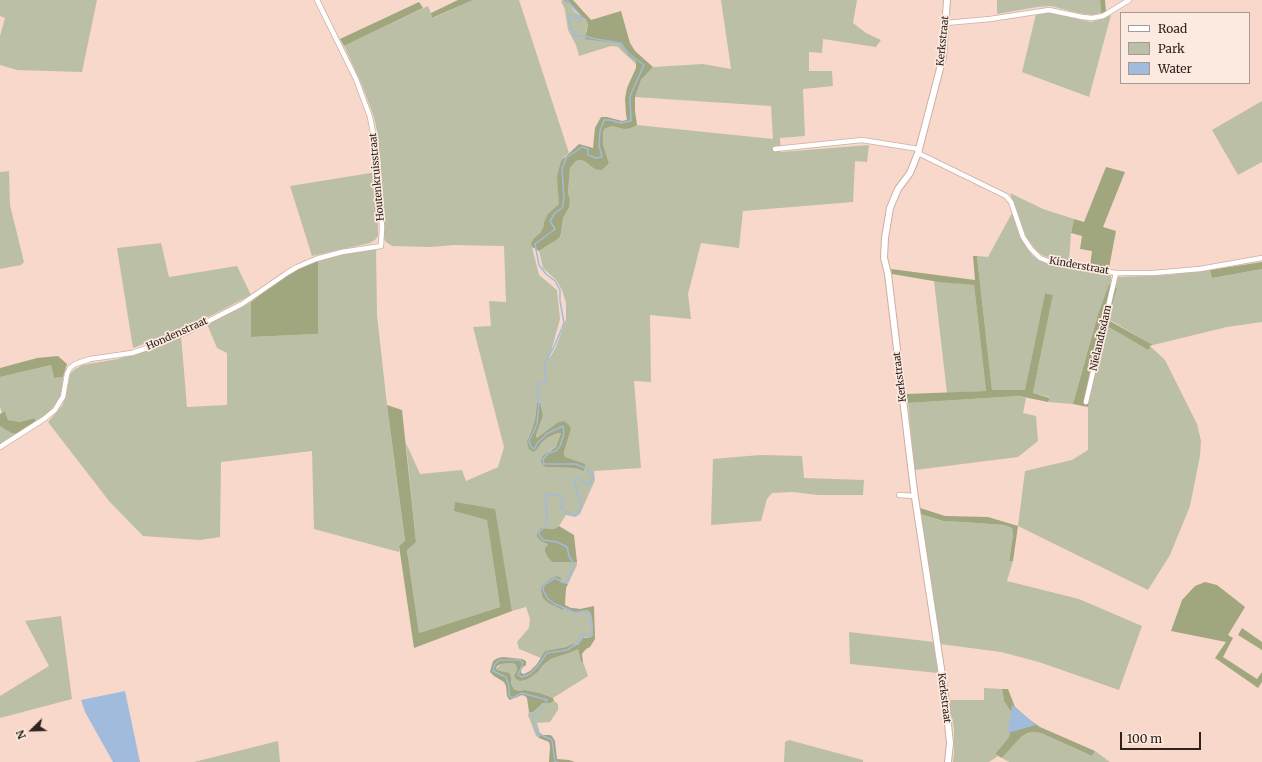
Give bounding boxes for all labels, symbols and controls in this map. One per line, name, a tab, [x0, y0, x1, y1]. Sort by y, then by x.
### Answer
legend	[1120, 12, 1250, 84]
street label: Kerkstraat	[934, 15, 952, 67]
text: Road	[1158, 21, 1187, 36]
text: Park	[1158, 41, 1185, 56]
text: Water	[1158, 61, 1192, 76]
street label: Houtenkruisstraat	[367, 132, 387, 222]
street label: Kinderstraat	[1048, 255, 1110, 277]
street label: Nielandtsdam	[1088, 304, 1114, 372]
street label: Hondenstraat	[144, 315, 210, 353]
street label: Kerkstraat	[891, 351, 909, 403]
street label: Kerkstraat	[935, 672, 953, 724]
north arrow	[12, 710, 52, 750]
scale bar	[1122, 724, 1203, 750]
text: N	[13, 728, 29, 741]
text: 100 m	[1127, 731, 1162, 746]

